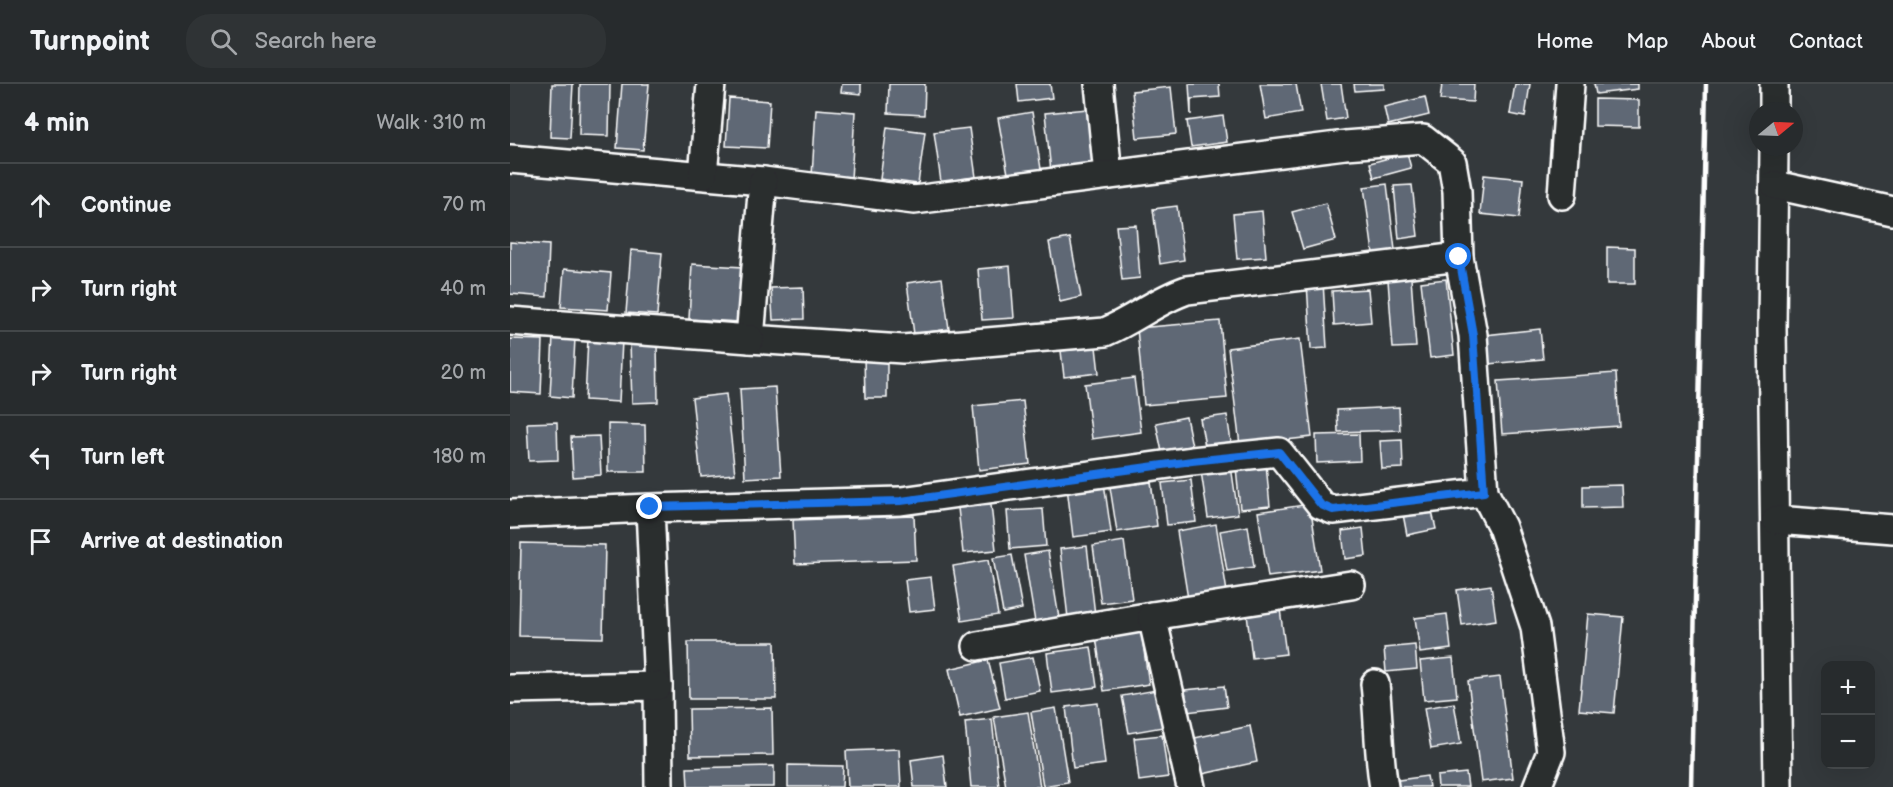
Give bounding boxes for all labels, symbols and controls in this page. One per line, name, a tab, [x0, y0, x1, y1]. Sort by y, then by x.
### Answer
search box	[186, 14, 606, 68]
text: Turnpoint	[30, 25, 150, 58]
icon: search	[207, 25, 240, 58]
text: Search here	[255, 28, 377, 55]
text: Home	[1536, 29, 1593, 54]
text: Map	[1626, 29, 1668, 54]
text: About	[1701, 29, 1756, 54]
text: Contact	[1789, 29, 1863, 54]
north arrow	[1749, 102, 1803, 156]
text: 4 min	[24, 108, 89, 139]
text: Walk · 310 m	[377, 111, 486, 135]
icon: ahead	[24, 189, 57, 222]
text: Continue	[81, 192, 171, 219]
text: 70 m	[442, 193, 486, 217]
route start	[1445, 243, 1471, 269]
icon: right	[24, 273, 57, 306]
text: Turn right	[81, 276, 177, 303]
text: 40 m	[440, 277, 486, 301]
icon: right	[24, 357, 57, 390]
text: Turn right	[81, 360, 177, 387]
text: 20 m	[441, 361, 486, 385]
icon: left	[24, 441, 57, 474]
text: Turn left	[81, 444, 165, 471]
text: 180 m	[433, 445, 486, 469]
route end	[636, 493, 662, 519]
icon: arrive	[24, 525, 57, 558]
text: Arrive at destination	[81, 528, 283, 555]
map controls	[1821, 661, 1875, 769]
button: +	[1821, 661, 1875, 715]
button: −	[1821, 715, 1875, 769]

